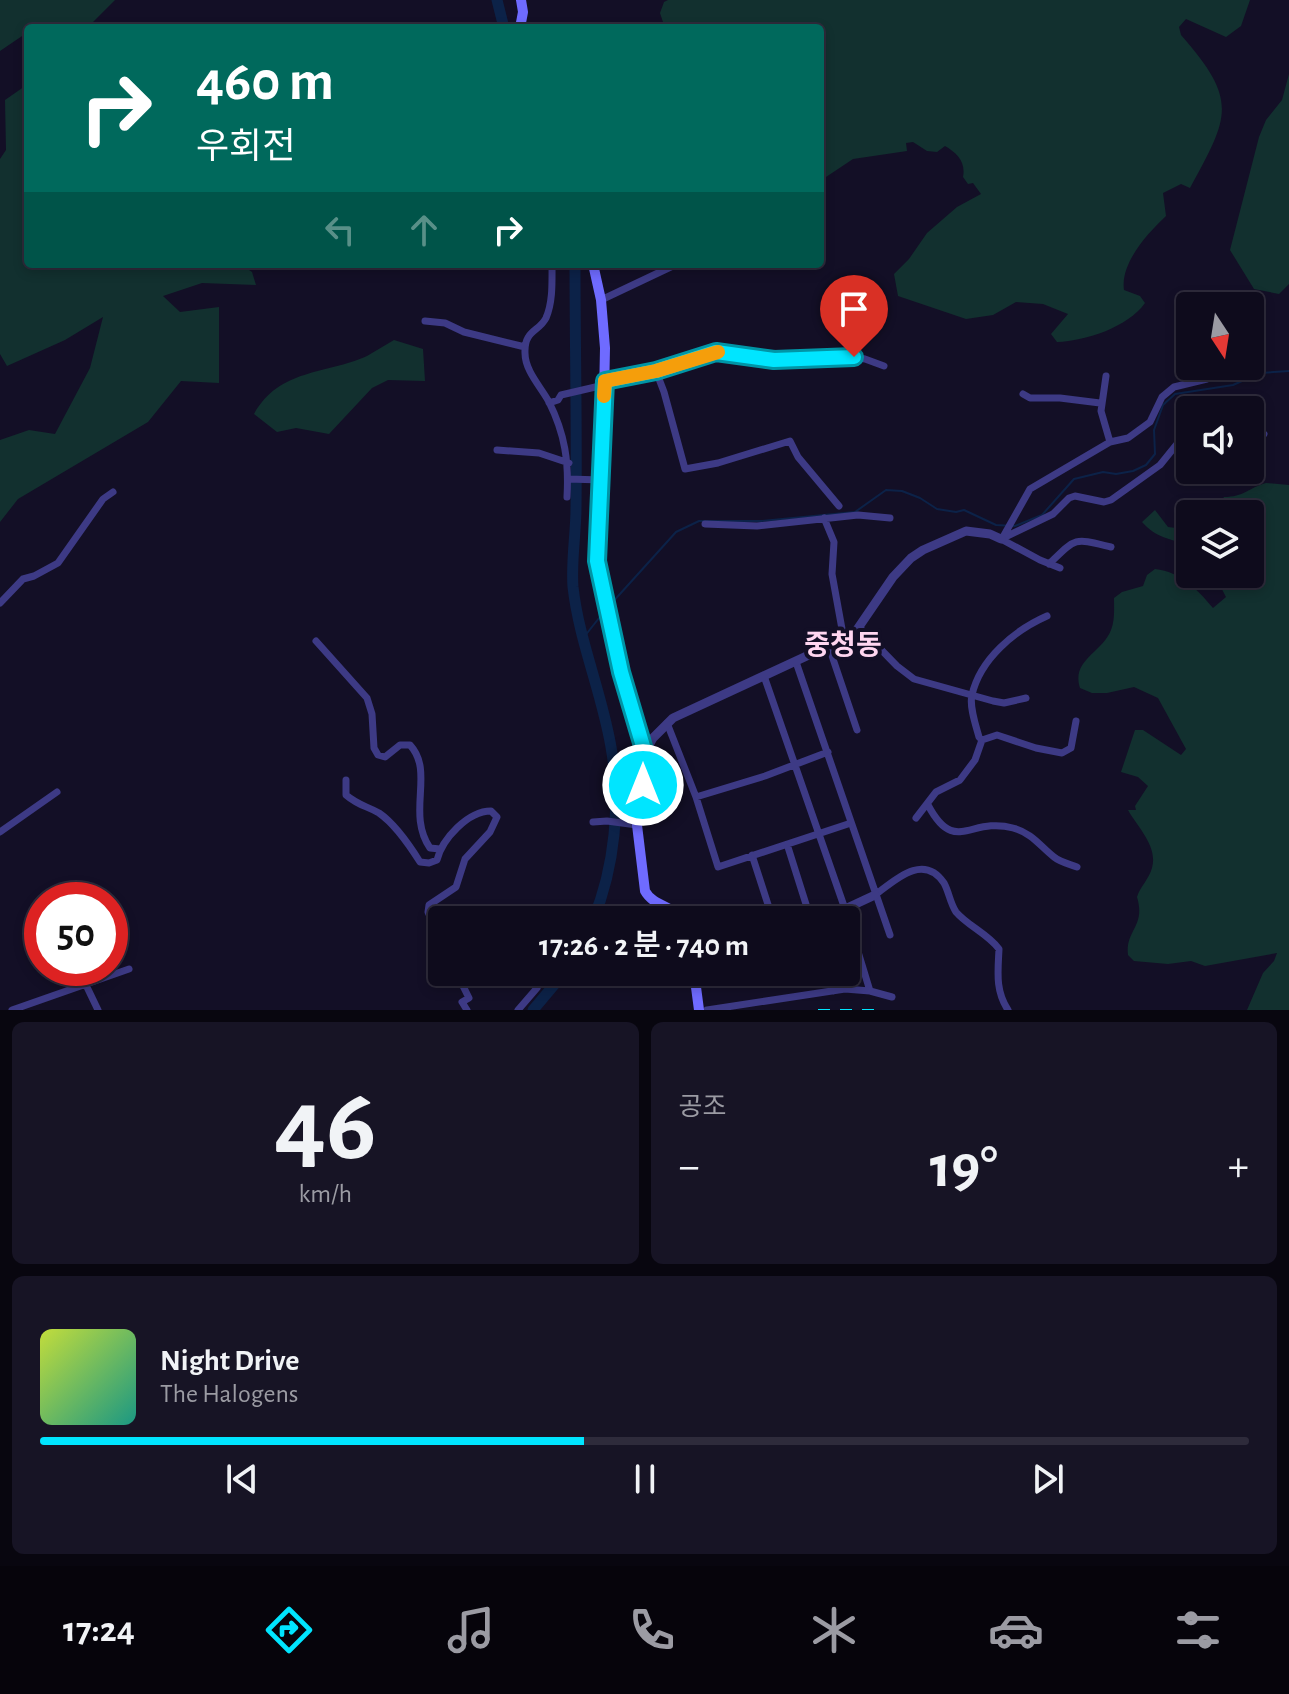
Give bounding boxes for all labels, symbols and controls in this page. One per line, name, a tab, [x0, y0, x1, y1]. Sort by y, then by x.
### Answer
text: 460 m	[196, 54, 334, 110]
icon: right	[64, 56, 168, 160]
text: 우회전	[196, 129, 295, 165]
icon: left	[318, 208, 362, 252]
icon: ahead	[402, 208, 446, 252]
icon: right	[486, 208, 530, 252]
pin	[820, 275, 888, 357]
icon: arrive	[832, 287, 876, 331]
north arrow	[1176, 292, 1264, 380]
map controls	[1176, 292, 1264, 588]
button: sound	[1176, 396, 1264, 484]
button: layers	[1176, 500, 1264, 588]
district label: 중청동	[804, 630, 882, 660]
position arrow	[601, 743, 685, 827]
speed limit sign: 50	[24, 882, 128, 986]
text: 17:26 · 2 분 · 740 m	[539, 931, 749, 961]
text: 46	[274, 1075, 377, 1179]
text: 공조	[679, 1094, 726, 1120]
text: 19°	[930, 1138, 998, 1198]
text: −	[679, 1145, 700, 1189]
text: +	[1228, 1145, 1249, 1189]
text: km/h	[298, 1181, 352, 1207]
text: Night Drive	[160, 1346, 299, 1376]
text: The Halogens	[160, 1381, 298, 1407]
icon: previous	[220, 1457, 264, 1501]
icon: pause	[623, 1457, 667, 1501]
icon: next	[1026, 1457, 1070, 1501]
icon: directions	[261, 1602, 317, 1658]
icon: music	[443, 1602, 499, 1658]
icon: phone	[624, 1602, 680, 1658]
icon: climate	[806, 1602, 862, 1658]
icon: car	[988, 1602, 1044, 1658]
icon: filters	[1170, 1602, 1226, 1658]
text: 17:24	[63, 1612, 135, 1648]

